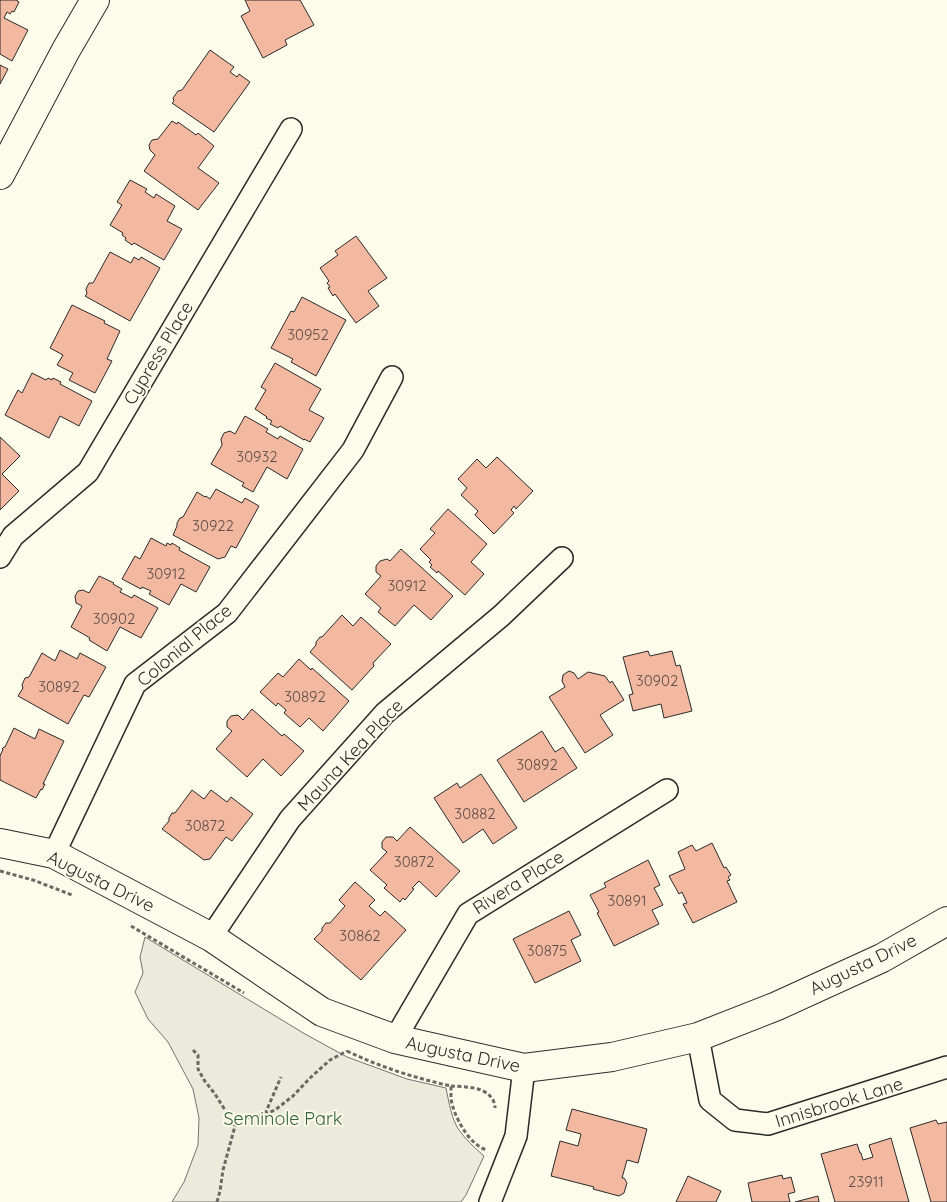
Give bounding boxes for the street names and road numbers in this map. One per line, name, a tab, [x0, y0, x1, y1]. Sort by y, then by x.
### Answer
street label: Cypress Place	[118, 297, 198, 409]
street label: Colonial Place	[132, 599, 236, 691]
street label: Mauna Kea Place	[292, 694, 408, 816]
street label: Augusta Drive	[44, 845, 158, 917]
street label: Rivera Place	[468, 845, 568, 919]
street label: Augusta Drive	[806, 928, 920, 1000]
street label: Augusta Drive	[404, 1031, 522, 1077]
street label: Innisbrook Lane	[772, 1072, 906, 1132]

